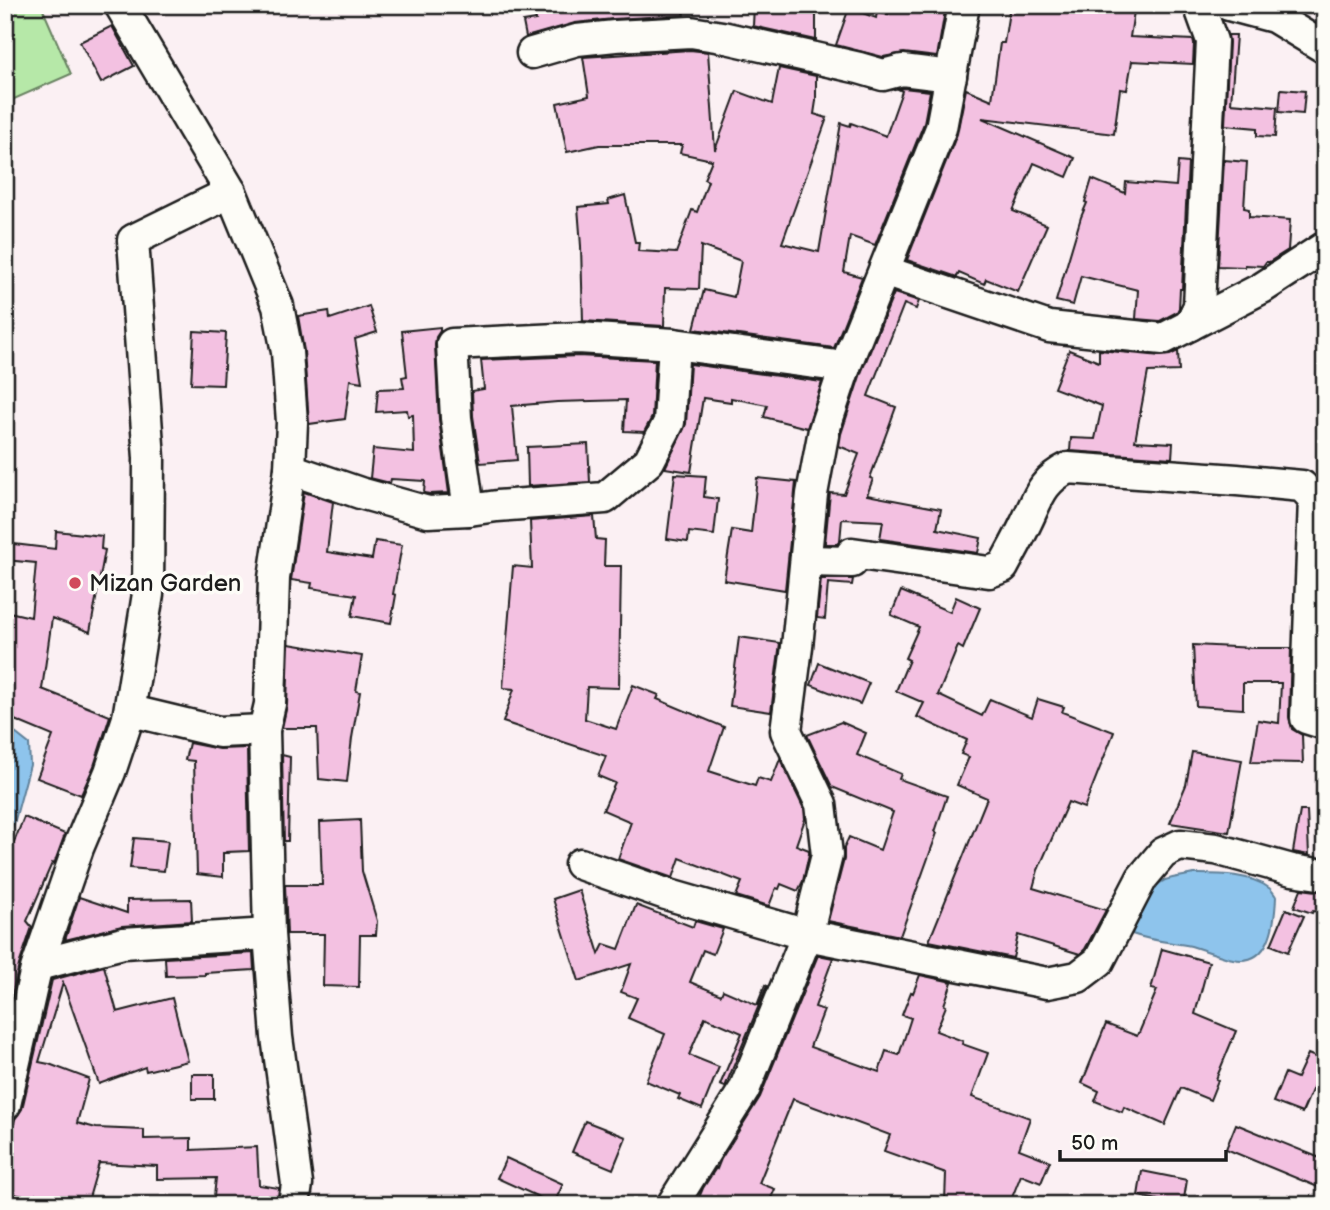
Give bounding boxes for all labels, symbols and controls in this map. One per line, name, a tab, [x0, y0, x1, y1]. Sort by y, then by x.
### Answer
place label: Mizan Garden	[89, 569, 241, 598]
marker: Mizan Garden	[67, 575, 83, 591]
scale bar	[1060, 1119, 1227, 1163]
text: 50 m	[1071, 1131, 1118, 1156]

